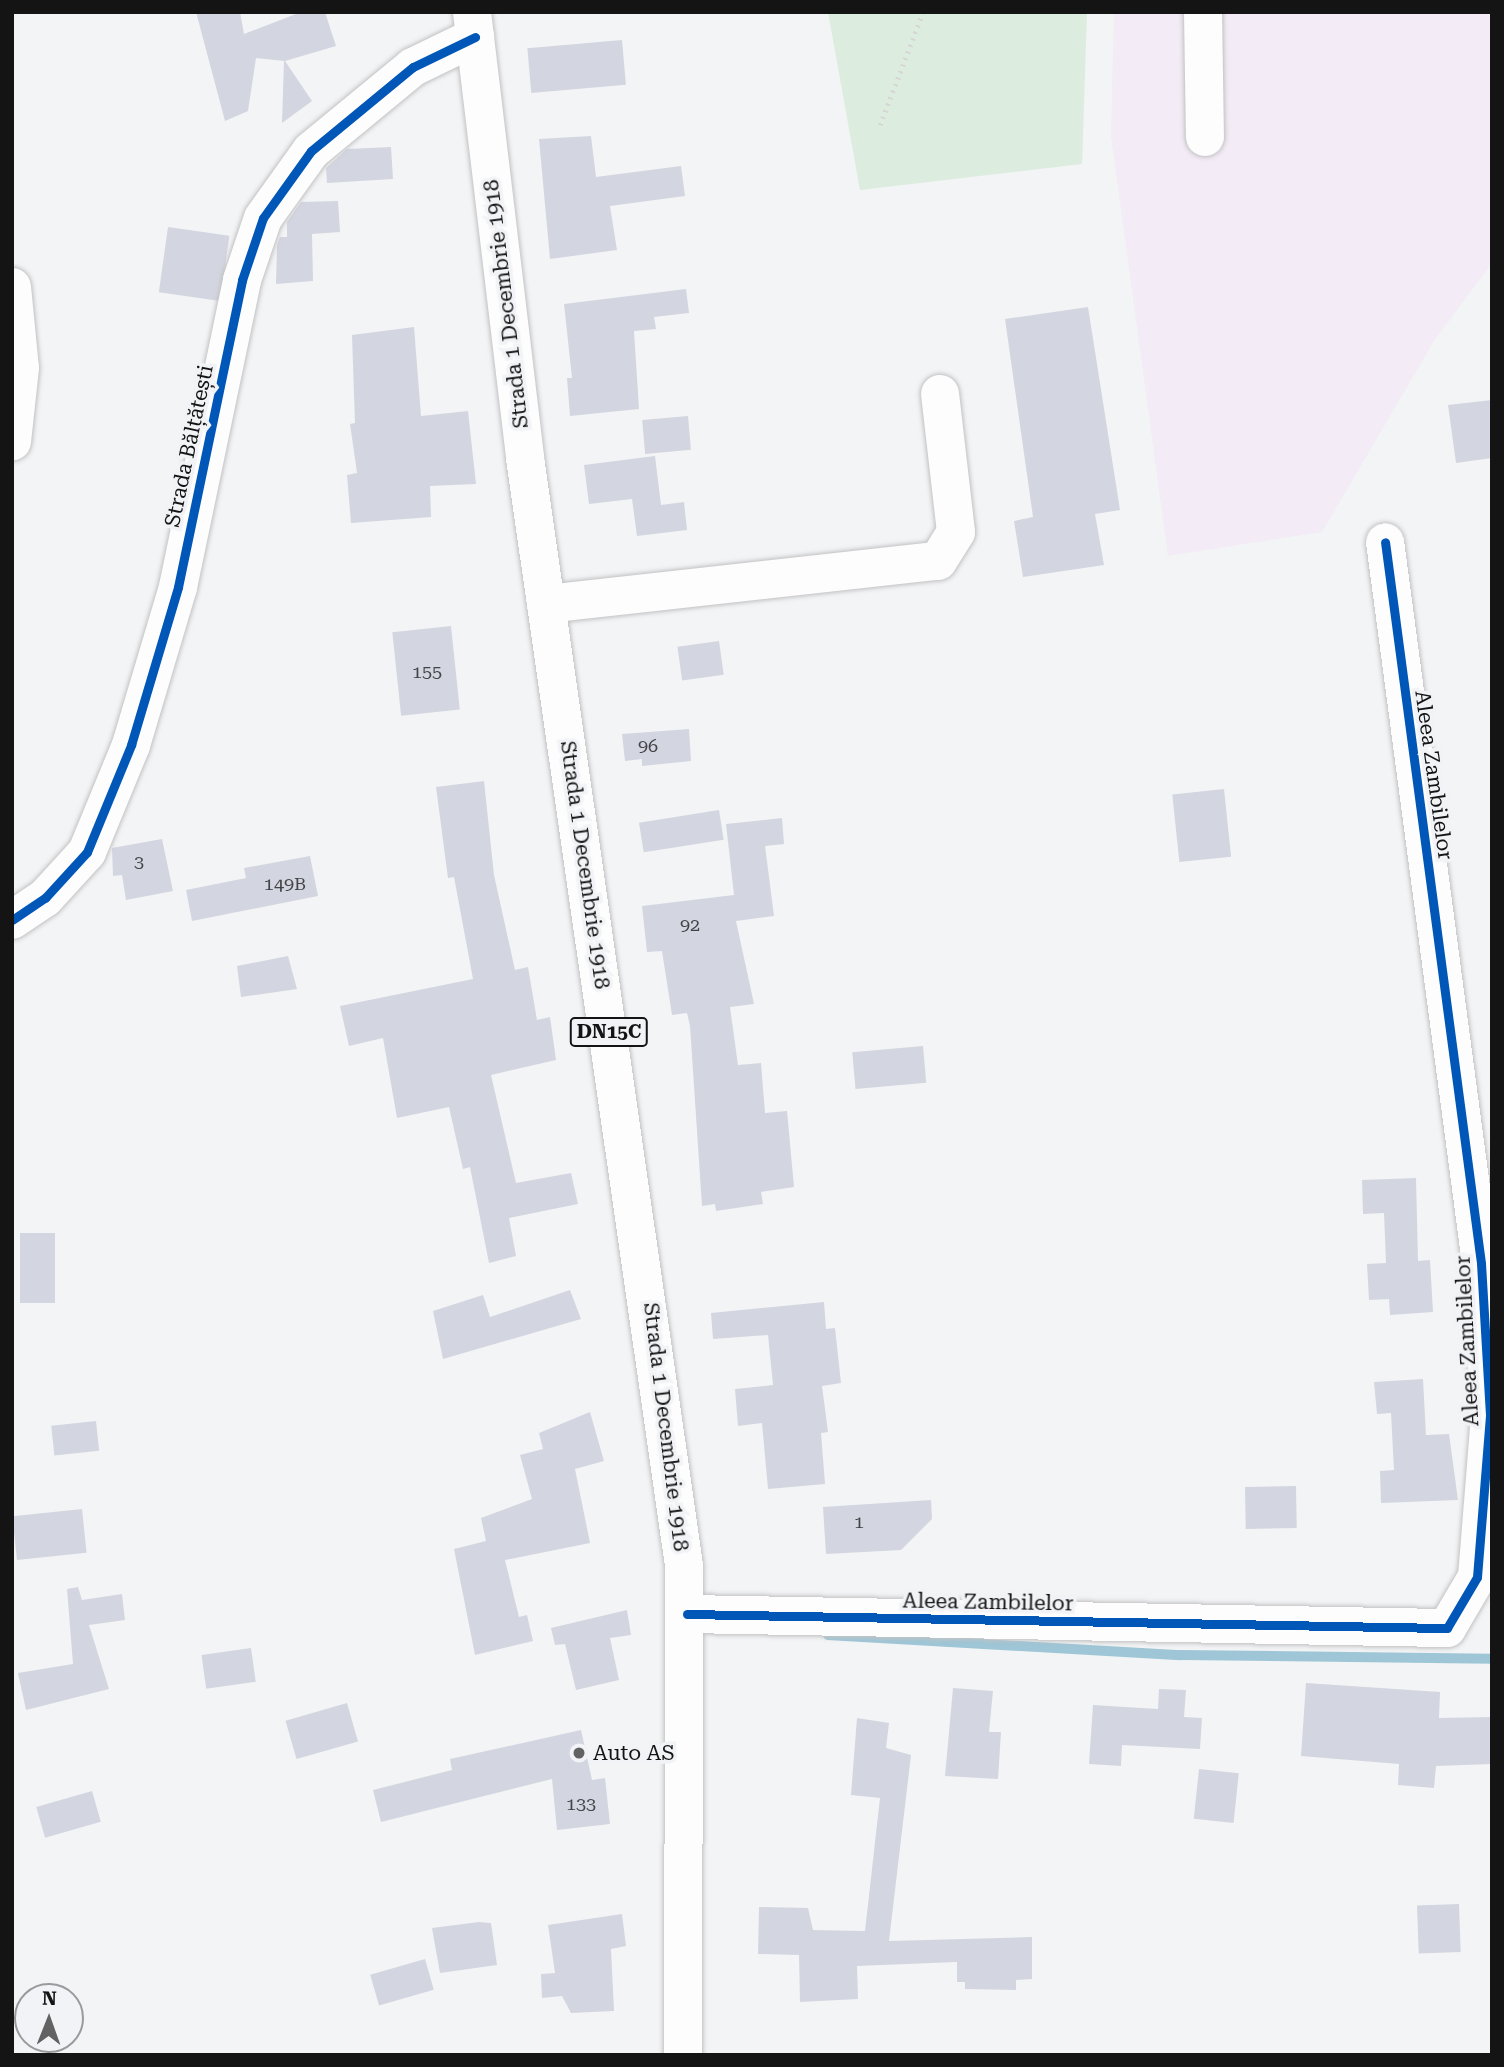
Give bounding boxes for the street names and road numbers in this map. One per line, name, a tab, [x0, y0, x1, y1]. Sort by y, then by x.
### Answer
street label: Strada 1 Decembrie 1918	[478, 178, 534, 430]
street label: Strada Bălțătești	[160, 363, 218, 529]
street label: Aleea Zambilelor	[1410, 689, 1458, 861]
street label: Strada 1 Decembrie 1918	[555, 739, 615, 991]
road number: DN15C	[569, 1016, 649, 1048]
street label: Aleea Zambilelor	[1450, 1255, 1484, 1427]
street label: Strada 1 Decembrie 1918	[638, 1301, 694, 1553]
street label: Aleea Zambilelor	[902, 1588, 1074, 1616]

